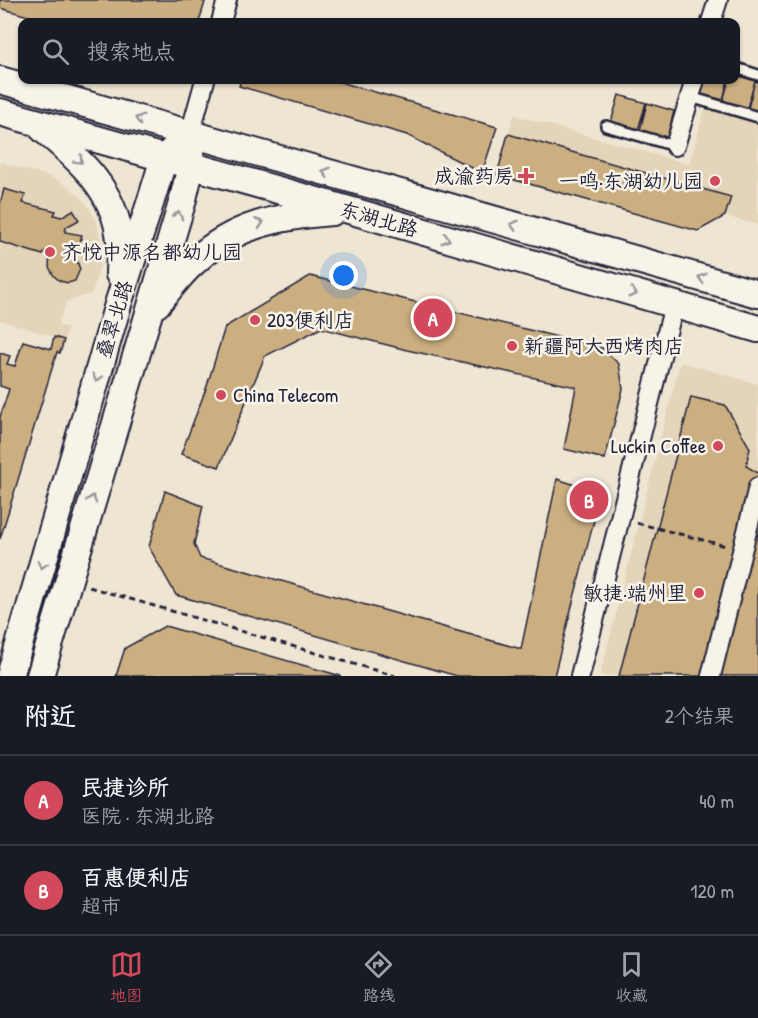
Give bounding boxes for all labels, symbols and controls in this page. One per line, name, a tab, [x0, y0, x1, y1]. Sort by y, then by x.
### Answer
search box	[18, 18, 740, 84]
icon: search	[39, 35, 72, 68]
text: 搜索地点	[87, 36, 175, 66]
one-way arrow	[134, 114, 145, 126]
one-way arrow	[72, 153, 82, 164]
place label: 成渝药房	[434, 162, 514, 189]
one-way arrow	[321, 167, 332, 179]
place label: 一鸣·东湖幼儿园	[559, 167, 703, 194]
marker: 成渝药房	[519, 169, 533, 183]
marker: 一鸣·东湖幼儿园	[708, 174, 722, 188]
street label: 东湖北路	[337, 195, 422, 243]
one-way arrow	[171, 210, 184, 221]
one-way arrow	[254, 218, 265, 231]
one-way arrow	[509, 220, 520, 232]
one-way arrow	[441, 231, 451, 244]
place label: 齐悦中源名都幼儿园	[62, 238, 242, 265]
marker: 齐悦中源名都幼儿园	[43, 245, 57, 259]
your location	[329, 261, 358, 290]
one-way arrow	[697, 273, 708, 285]
street label: 叠翠北路	[89, 276, 138, 361]
one-way arrow	[627, 286, 638, 298]
pin: A	[414, 296, 452, 340]
place label: 203便利店	[267, 306, 354, 333]
marker: 203便利店	[248, 313, 262, 327]
place label: 新疆阿大西烤肉店	[524, 332, 684, 359]
marker: 新疆阿大西烤肉店	[505, 339, 519, 353]
one-way arrow	[92, 372, 104, 383]
place label: China Telecom	[233, 381, 338, 408]
marker: China Telecom	[214, 388, 228, 402]
place label: Luckin Coffee	[611, 432, 706, 459]
marker: Luckin Coffee	[711, 439, 725, 453]
pin: B	[570, 478, 608, 522]
one-way arrow	[85, 494, 97, 505]
one-way arrow	[37, 559, 49, 570]
place label: 敏捷·端州里	[583, 579, 687, 606]
marker: 敏捷·端州里	[692, 586, 706, 600]
text: 附近	[24, 698, 76, 733]
text: 2个结果	[665, 702, 734, 729]
text: 民捷诊所	[81, 772, 169, 802]
text: A	[39, 787, 48, 814]
text: 40 m	[699, 787, 734, 814]
text: 医院 · 东湖北路	[81, 802, 214, 829]
text: 百惠便利店	[81, 862, 191, 892]
text: B	[38, 877, 49, 904]
text: 120 m	[690, 877, 734, 904]
text: 超市	[81, 892, 121, 919]
tab: 地图	[110, 948, 143, 1006]
tab: 路线	[362, 948, 395, 1006]
tab: 收藏	[615, 948, 648, 1006]

